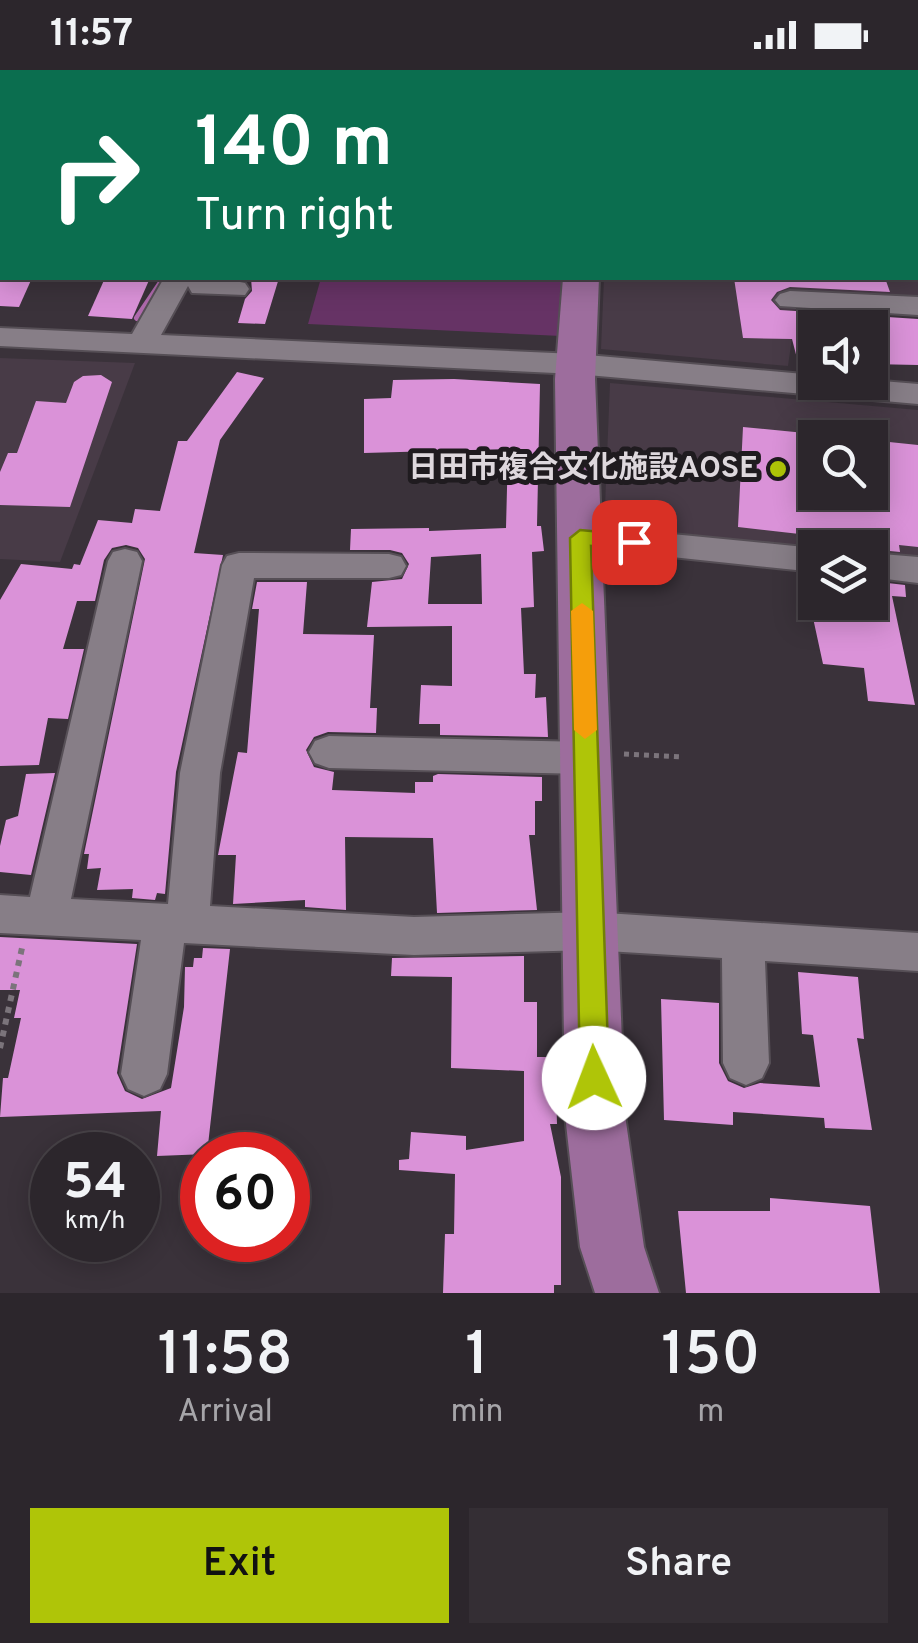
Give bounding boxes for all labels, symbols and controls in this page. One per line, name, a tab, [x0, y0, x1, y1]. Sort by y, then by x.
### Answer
text: 11:57	[50, 11, 133, 60]
text: 140 m	[195, 102, 393, 191]
icon: right	[30, 110, 160, 240]
text: Turn right	[195, 189, 394, 246]
map controls	[798, 310, 888, 620]
button: sound	[798, 310, 888, 400]
button: search	[798, 420, 888, 510]
place label: 日田市複合文化施設AOSE	[408, 451, 758, 488]
marker: 日田市複合文化施設AOSE	[767, 458, 789, 480]
pin	[592, 500, 677, 585]
icon: arrive	[607, 515, 662, 570]
button: layers	[798, 530, 888, 620]
position arrow	[542, 1026, 646, 1130]
speed limit sign: 60	[180, 1132, 310, 1262]
text: 54	[63, 1153, 127, 1216]
text: km/h	[65, 1206, 125, 1238]
text: 11:58	[158, 1320, 293, 1396]
text: 1	[465, 1320, 489, 1396]
text: 150	[661, 1320, 760, 1396]
text: Arrival	[177, 1393, 273, 1433]
text: min	[450, 1393, 504, 1433]
text: m	[697, 1393, 724, 1433]
button: Exit	[30, 1508, 449, 1623]
button: Share	[469, 1508, 888, 1623]

